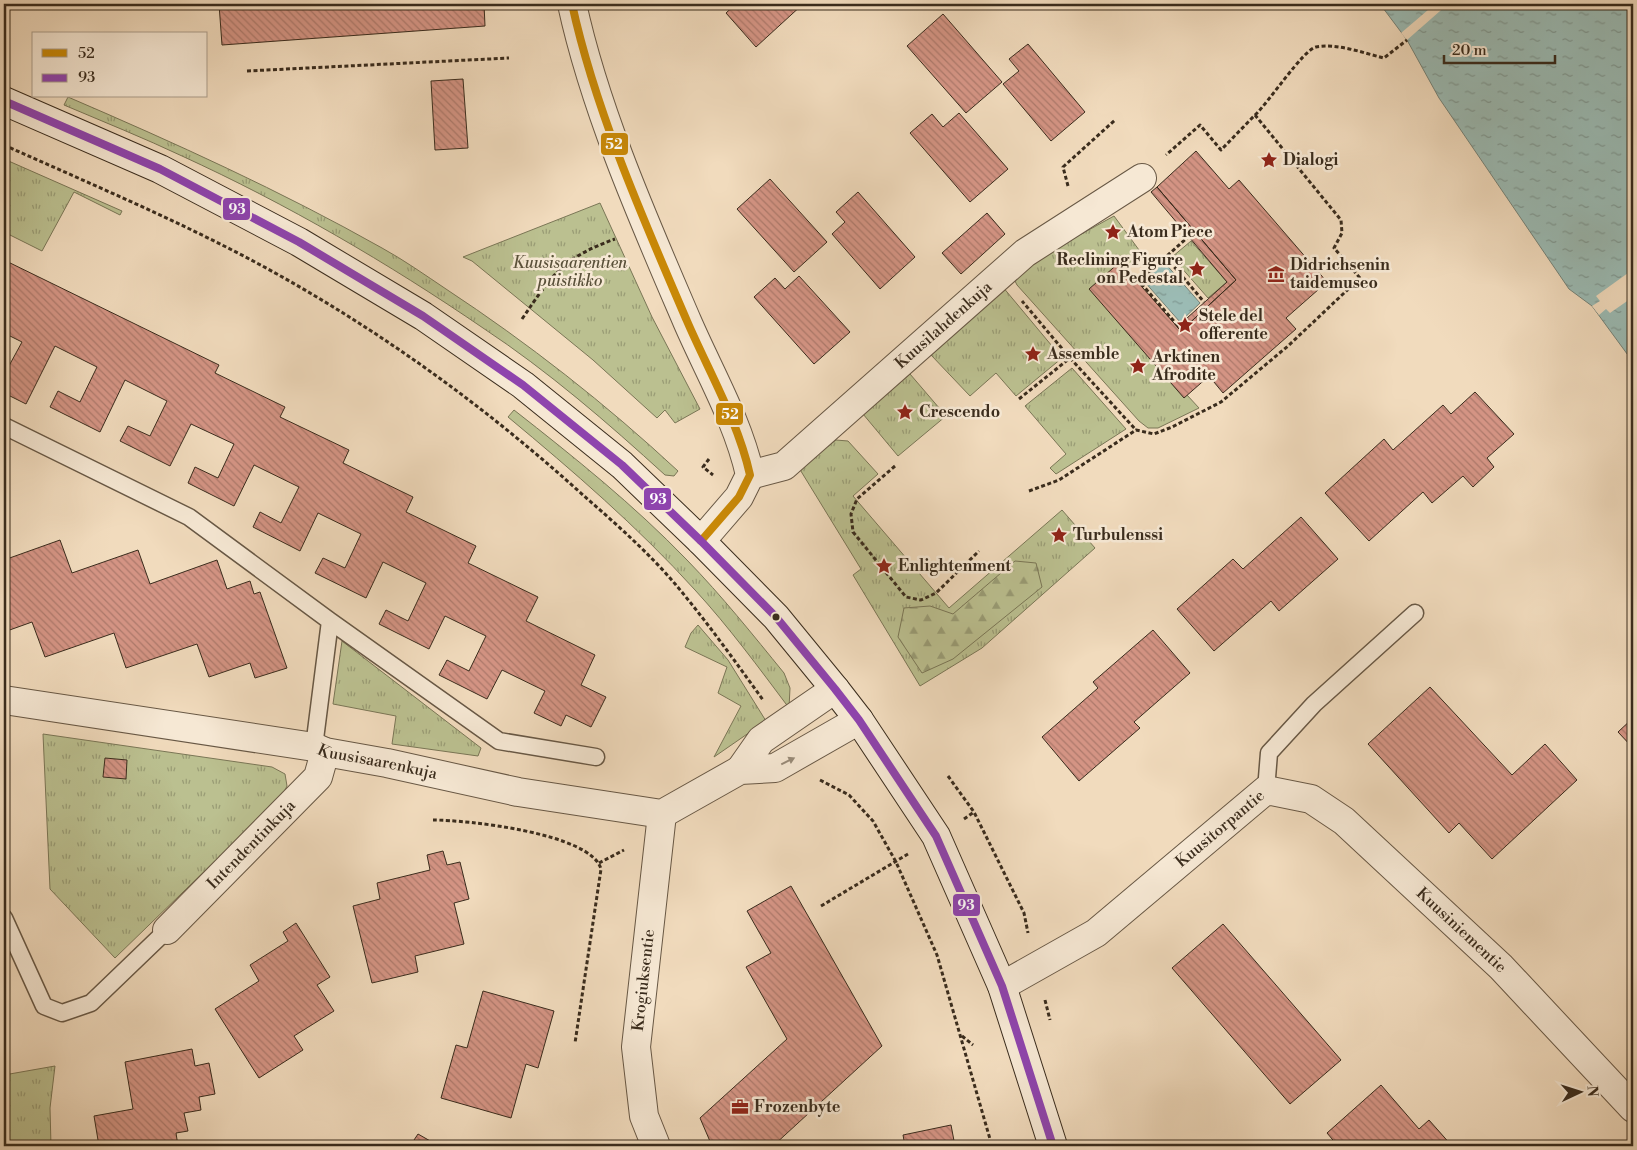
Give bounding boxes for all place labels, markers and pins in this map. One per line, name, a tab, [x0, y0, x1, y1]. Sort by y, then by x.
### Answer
place icon: Dialogi	[1259, 150, 1279, 170]
place label: Dialogi	[1283, 150, 1338, 170]
place icon: Atom Piece	[1103, 222, 1123, 242]
place label: Atom Piece	[1126, 222, 1213, 242]
place label: Reclining Figure on Pedestal	[1057, 250, 1184, 288]
place label: Didrichsenin taidemuseo	[1290, 255, 1390, 293]
place icon: Reclining Figure on Pedestal	[1187, 259, 1207, 279]
museum icon: Didrichsenin taidemuseo	[1266, 264, 1286, 284]
place label: Stele del offerente	[1199, 306, 1268, 344]
place icon: Stele del offerente	[1175, 315, 1195, 335]
place icon: Assemble	[1023, 344, 1043, 364]
place label: Assemble	[1046, 344, 1120, 364]
place label: Arktinen Afrodite	[1151, 347, 1220, 385]
place icon: Arktinen Afrodite	[1128, 356, 1148, 376]
place icon: Crescendo	[895, 402, 915, 422]
place label: Crescendo	[919, 402, 1000, 422]
place icon: Turbulenssi	[1049, 525, 1069, 545]
place label: Turbulenssi	[1073, 525, 1163, 545]
place icon: Enlightenment	[874, 556, 894, 576]
place label: Enlightenment	[898, 556, 1011, 576]
unlabelled marker	[771, 612, 781, 622]
office icon: Frozenbyte	[730, 1097, 750, 1117]
place label: Frozenbyte	[754, 1097, 841, 1117]

